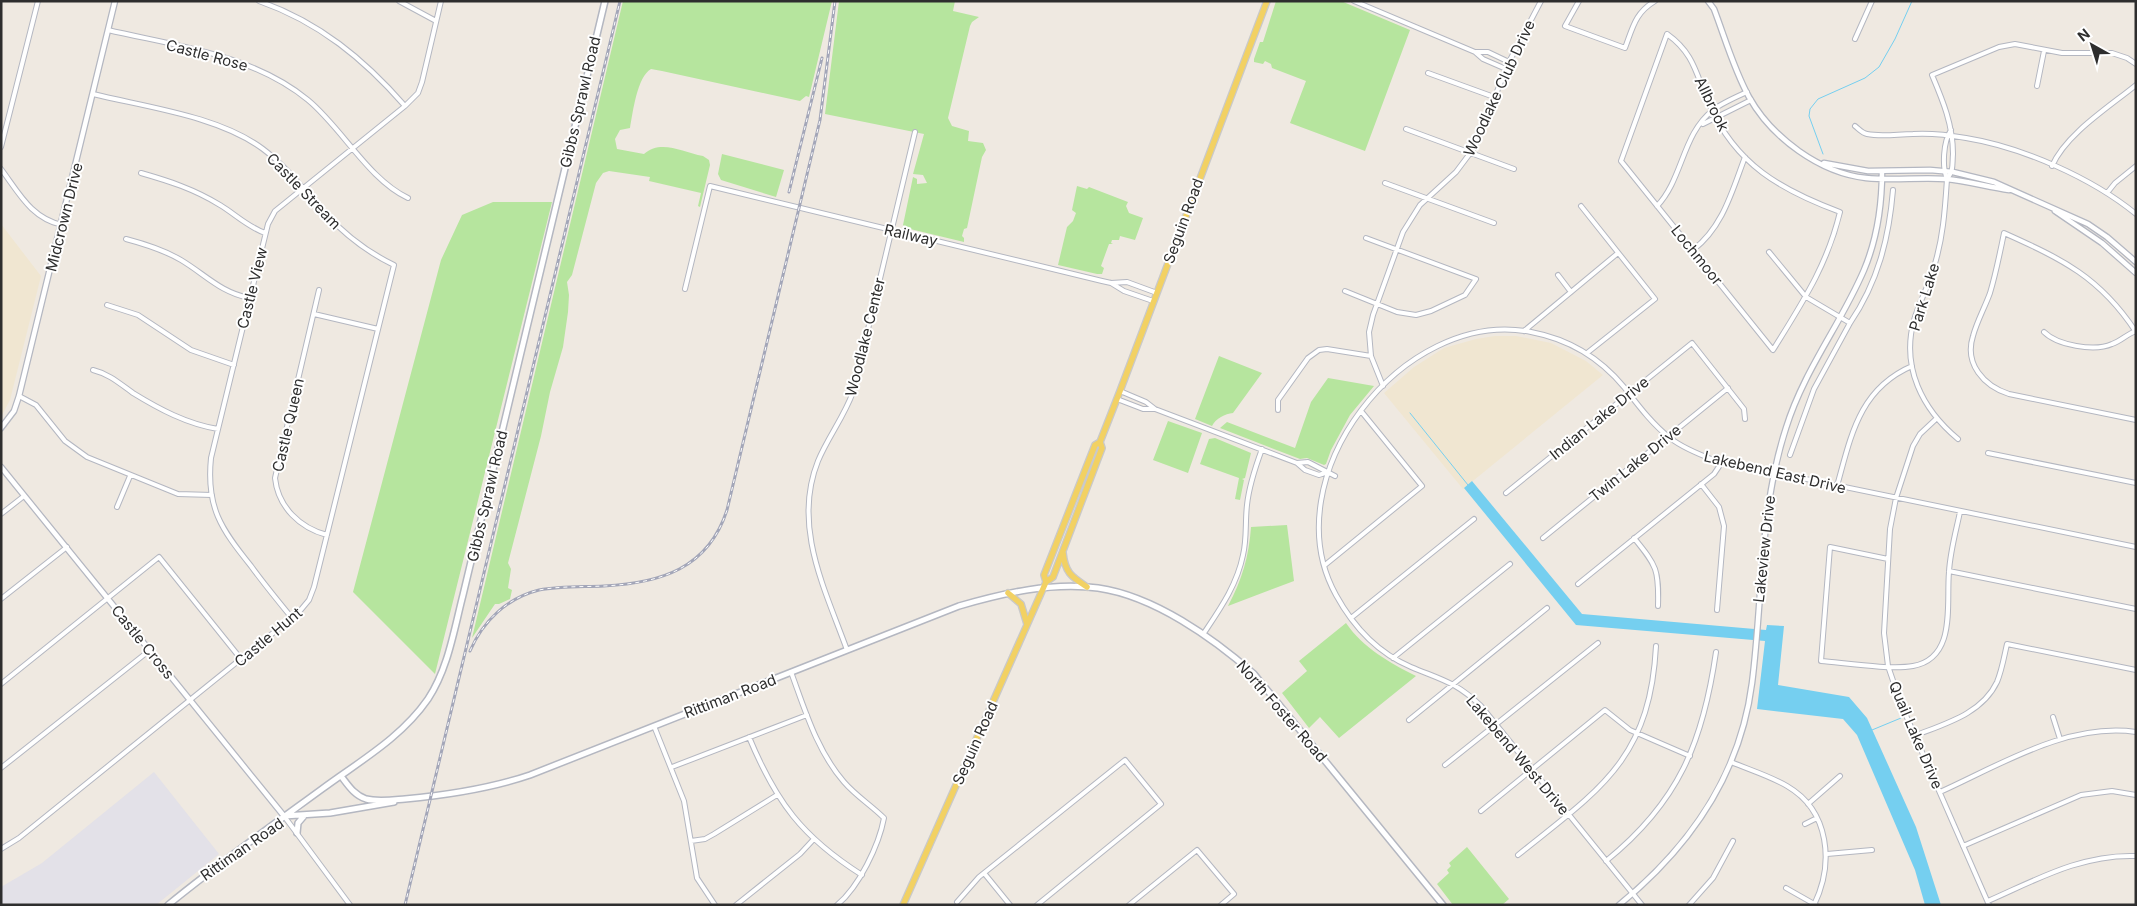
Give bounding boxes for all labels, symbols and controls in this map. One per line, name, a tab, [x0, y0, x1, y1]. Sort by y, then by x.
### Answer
street label: Woodlake Club Drive	[1459, 17, 1539, 159]
north arrow	[2067, 20, 2117, 70]
text: N	[2074, 25, 2093, 44]
street label: Gibbs Sprawl Road	[556, 34, 604, 170]
street label: Castle Rose	[164, 35, 250, 75]
street label: Allbrook	[1691, 74, 1734, 135]
street label: Castle Stream	[263, 149, 345, 233]
street label: Midcrown Drive	[41, 161, 87, 273]
street label: Seguin Road	[1159, 176, 1207, 266]
street label: Railway	[882, 220, 940, 250]
street label: Lochmoor	[1667, 221, 1727, 289]
street label: Castle View	[233, 245, 271, 331]
street label: Park Lake	[1905, 261, 1943, 333]
street label: Woodlake Center	[841, 275, 889, 398]
street label: Indian Lake Drive	[1546, 372, 1652, 464]
street label: Castle Queen	[268, 376, 308, 474]
street label: Twin Lake Drive	[1585, 420, 1685, 506]
street label: Gibbs Sprawl Road	[463, 428, 511, 564]
street label: Lakebend East Drive	[1702, 446, 1848, 498]
street label: Lakeview Drive	[1749, 495, 1779, 603]
street label: Castle Cross	[107, 601, 179, 683]
street label: Castle Hunt	[230, 603, 306, 671]
street label: North Foster Road	[1233, 656, 1331, 766]
street label: Rittiman Road	[681, 670, 779, 722]
street label: Quail Lake Drive	[1885, 678, 1947, 792]
street label: Lakebend West Drive	[1462, 691, 1574, 819]
street label: Seguin Road	[948, 698, 1002, 788]
street label: Rittiman Road	[197, 813, 287, 885]

